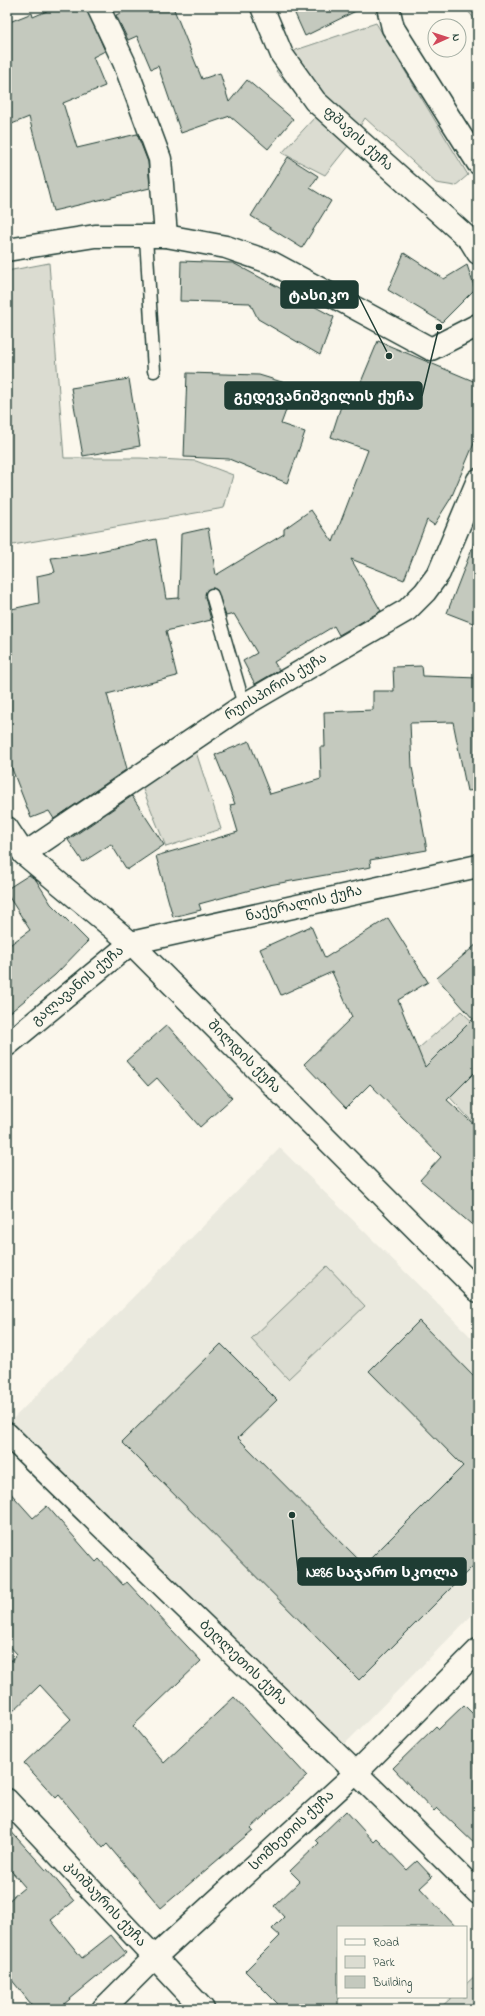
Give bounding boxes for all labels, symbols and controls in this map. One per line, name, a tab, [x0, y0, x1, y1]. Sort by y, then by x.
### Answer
north arrow	[427, 18, 467, 58]
text: N	[448, 33, 464, 42]
street label: ფშავის ქუჩა	[318, 102, 398, 176]
callout: ტასიკო	[281, 281, 358, 308]
text: ტასიკო	[289, 285, 350, 307]
callout: გედევანიშვილის ქუჩა	[225, 382, 422, 409]
text: გედევანიშვილის ქუჩა	[234, 386, 414, 408]
street label: რუისპირის ქუჩა	[221, 648, 331, 726]
street label: ნაქერალის ქუჩა	[244, 880, 364, 928]
street label: გალავანის ქუჩა	[27, 941, 129, 1031]
street label: შილდის ქუჩა	[202, 1015, 286, 1099]
callout: №86 საჯარო სკოლა	[298, 1558, 466, 1585]
text: №86 საჯარო სკოლა	[306, 1562, 459, 1584]
street label: ბეღლეთის ქუჩა	[194, 1615, 292, 1711]
street label: სომხეთის ქუჩა	[245, 1786, 339, 1876]
street label: კაიშაურის ქუჩა	[59, 1856, 151, 1952]
legend	[337, 1926, 467, 1998]
text: Road	[373, 1934, 399, 1952]
text: Park	[373, 1954, 395, 1972]
text: Building	[372, 1974, 412, 1993]

